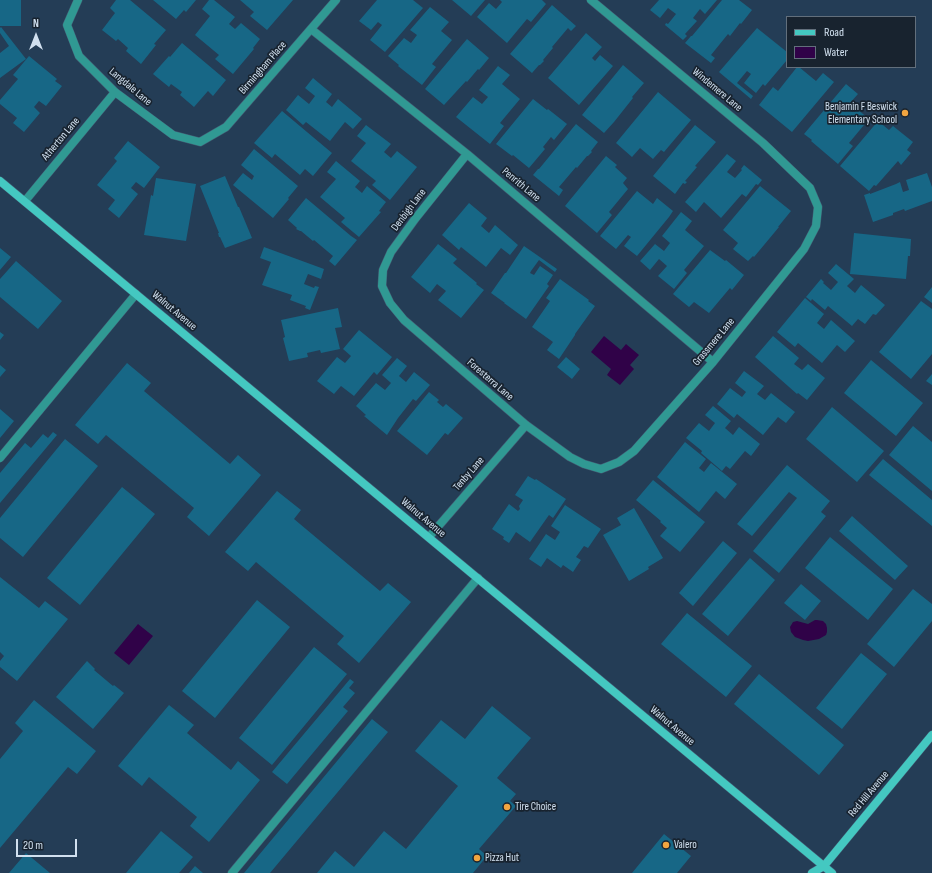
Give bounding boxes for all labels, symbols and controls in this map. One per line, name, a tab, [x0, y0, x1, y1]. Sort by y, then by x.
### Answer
north arrow	[16, 16, 56, 56]
legend	[786, 16, 916, 68]
text: N	[33, 17, 39, 30]
text: Road	[824, 25, 844, 40]
street label: Birmingham Place	[236, 39, 290, 97]
text: Water	[824, 45, 848, 60]
street label: Langdale Lane	[106, 65, 154, 109]
street label: Windemere Lane	[689, 65, 745, 115]
place label: Benjamin F Beswick Elementary School	[825, 100, 897, 126]
marker: Benjamin F Beswick Elementary School	[900, 108, 910, 118]
street label: Atherton Lane	[39, 115, 83, 163]
street label: Penrith Lane	[499, 165, 543, 205]
street label: Denbigh Lane	[389, 186, 429, 234]
street label: Walnut Avenue	[149, 288, 199, 334]
street label: Grassmere Lane	[690, 315, 738, 369]
street label: Foresterra Lane	[464, 356, 516, 404]
street label: Tenby Lane	[451, 454, 487, 494]
street label: Walnut Avenue	[398, 495, 448, 541]
street label: Walnut Avenue	[647, 703, 697, 749]
street label: Red Hill Avenue	[846, 768, 892, 820]
place label: Tire Choice	[515, 800, 556, 814]
marker: Tire Choice	[502, 802, 512, 812]
scale bar	[18, 831, 79, 857]
text: 20 m	[23, 838, 43, 853]
place label: Valero	[674, 838, 697, 852]
marker: Valero	[661, 840, 671, 850]
place label: Pizza Hut	[485, 851, 519, 865]
marker: Pizza Hut	[472, 853, 482, 863]

